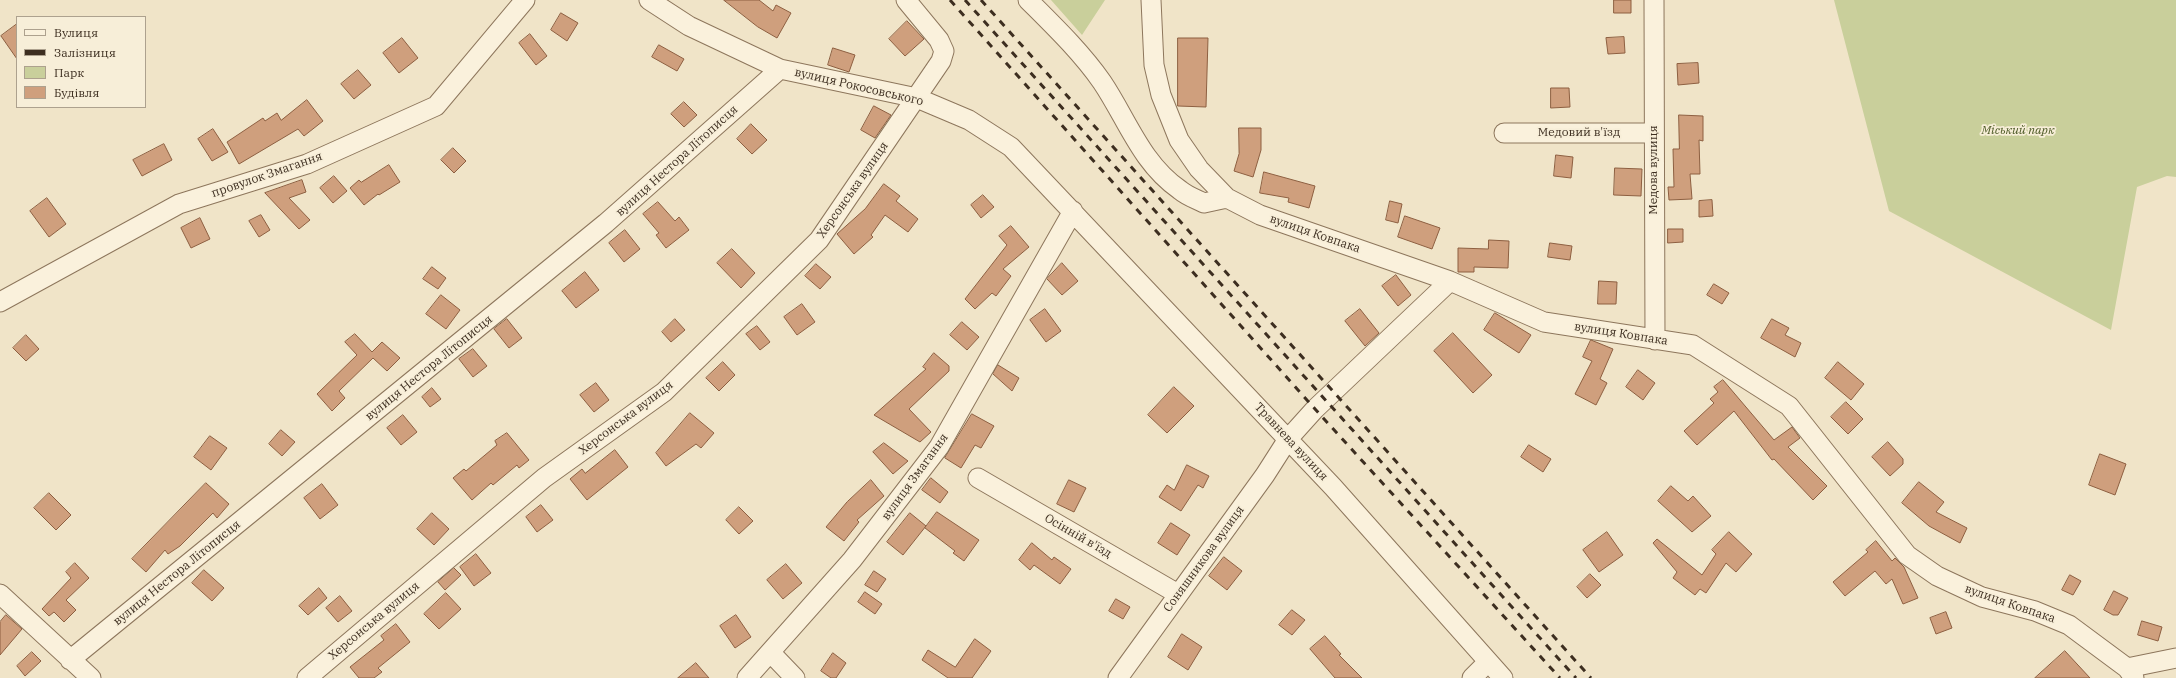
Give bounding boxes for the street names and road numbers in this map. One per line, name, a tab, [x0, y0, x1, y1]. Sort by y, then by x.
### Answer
street label: вулиця Рокосовського	[793, 65, 925, 109]
street label: вулиця Нестора Літописця	[613, 102, 741, 220]
street label: Медова вулиця	[1647, 125, 1661, 215]
street label: Медовий в'їзд	[1538, 126, 1620, 140]
street label: Херсонська вулиця	[814, 139, 892, 241]
street label: провулок Змагання	[210, 149, 324, 201]
street label: вулиця Ковпака	[1268, 212, 1362, 256]
street label: вулиця Нестора Літописця	[363, 312, 495, 424]
street label: вулиця Ковпака	[1573, 319, 1669, 349]
street label: Херсонська вулиця	[576, 378, 676, 458]
street label: Травнева вулиця	[1251, 400, 1331, 484]
street label: вулиця Змагання	[879, 431, 951, 523]
street label: Соняшникова вулиця	[1161, 503, 1247, 615]
street label: Осінній в'їзд	[1042, 511, 1114, 561]
street label: вулиця Нестора Літописця	[111, 517, 243, 629]
street label: Херсонська вулиця	[326, 579, 422, 663]
street label: вулиця Ковпака	[1963, 582, 2057, 626]

